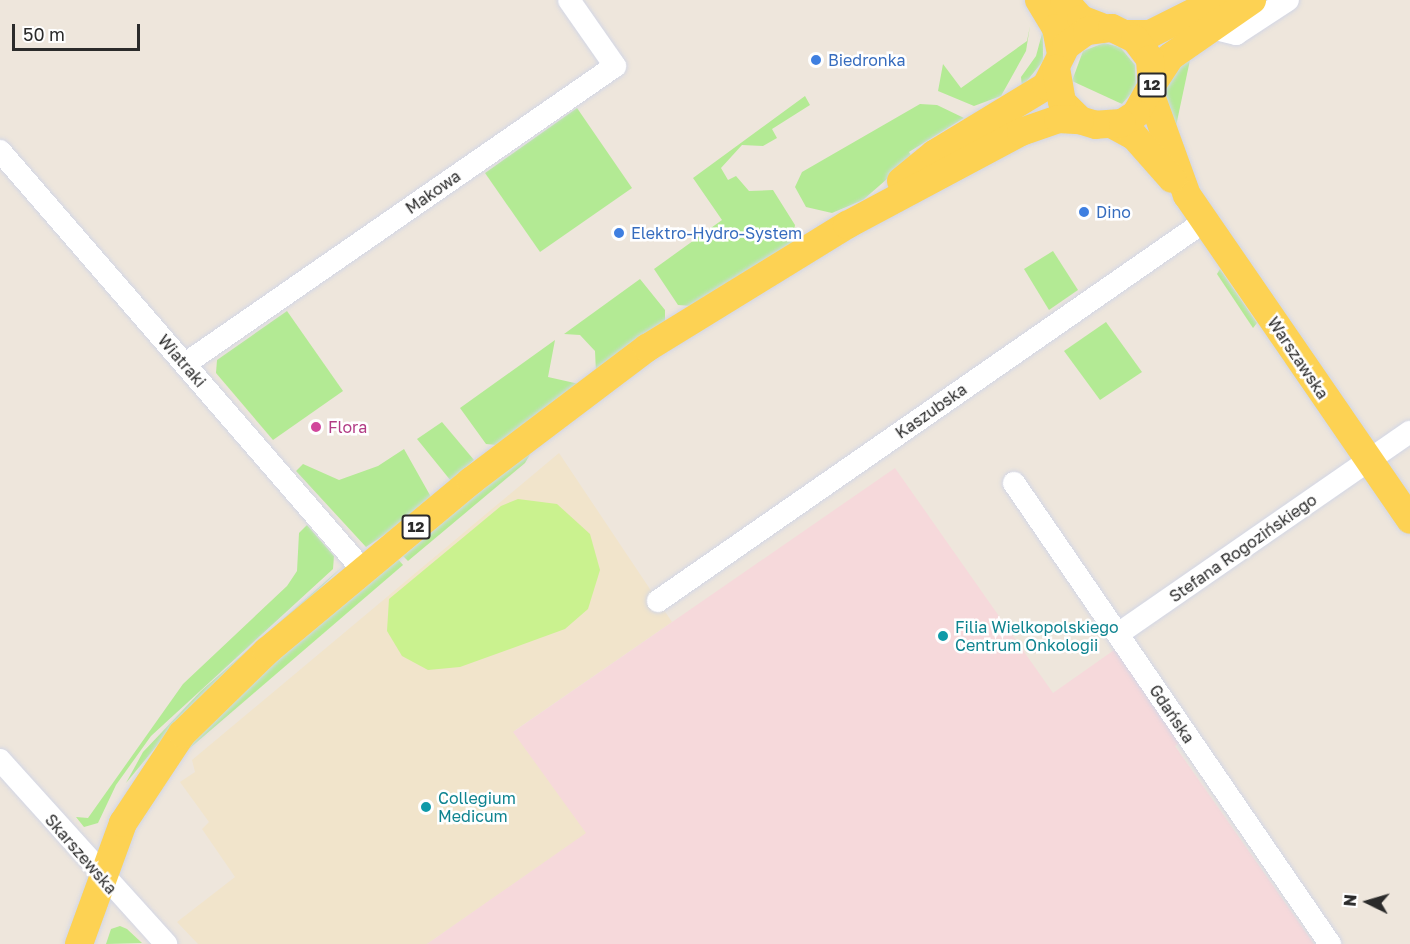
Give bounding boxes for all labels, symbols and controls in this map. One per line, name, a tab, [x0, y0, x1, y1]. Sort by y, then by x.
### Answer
scale bar	[15, 12, 142, 50]
text: 50 m	[23, 23, 65, 45]
place label: Biedronka	[828, 50, 906, 70]
marker: Biedronka	[809, 53, 823, 67]
road number: 12	[1137, 73, 1167, 97]
street label: Makowa	[402, 166, 464, 218]
place label: Dino	[1096, 202, 1131, 222]
marker: Dino	[1077, 205, 1091, 219]
place label: Elektro-Hydro-System	[631, 223, 802, 243]
marker: Elektro-Hydro-System	[612, 226, 626, 240]
street label: Warszawska	[1264, 313, 1332, 403]
street label: Wiatraki	[154, 331, 210, 391]
street label: Kaszubska	[892, 379, 970, 443]
place label: Flora	[328, 417, 367, 437]
marker: Flora	[309, 420, 323, 434]
street label: Stefana Rogozińskiego	[1166, 490, 1320, 606]
road number: 12	[401, 515, 431, 539]
place label: Filia Wielkopolskiego Centrum Onkologii	[955, 617, 1119, 655]
marker: Filia Wielkopolskiego Centrum Onkologii	[936, 629, 950, 643]
street label: Gdańska	[1145, 681, 1199, 747]
place label: Collegium Medicum	[438, 788, 516, 826]
marker: Collegium Medicum	[419, 800, 433, 814]
street label: Skarszewska	[41, 810, 121, 898]
north arrow	[1338, 872, 1398, 932]
text: N	[1340, 894, 1361, 907]

